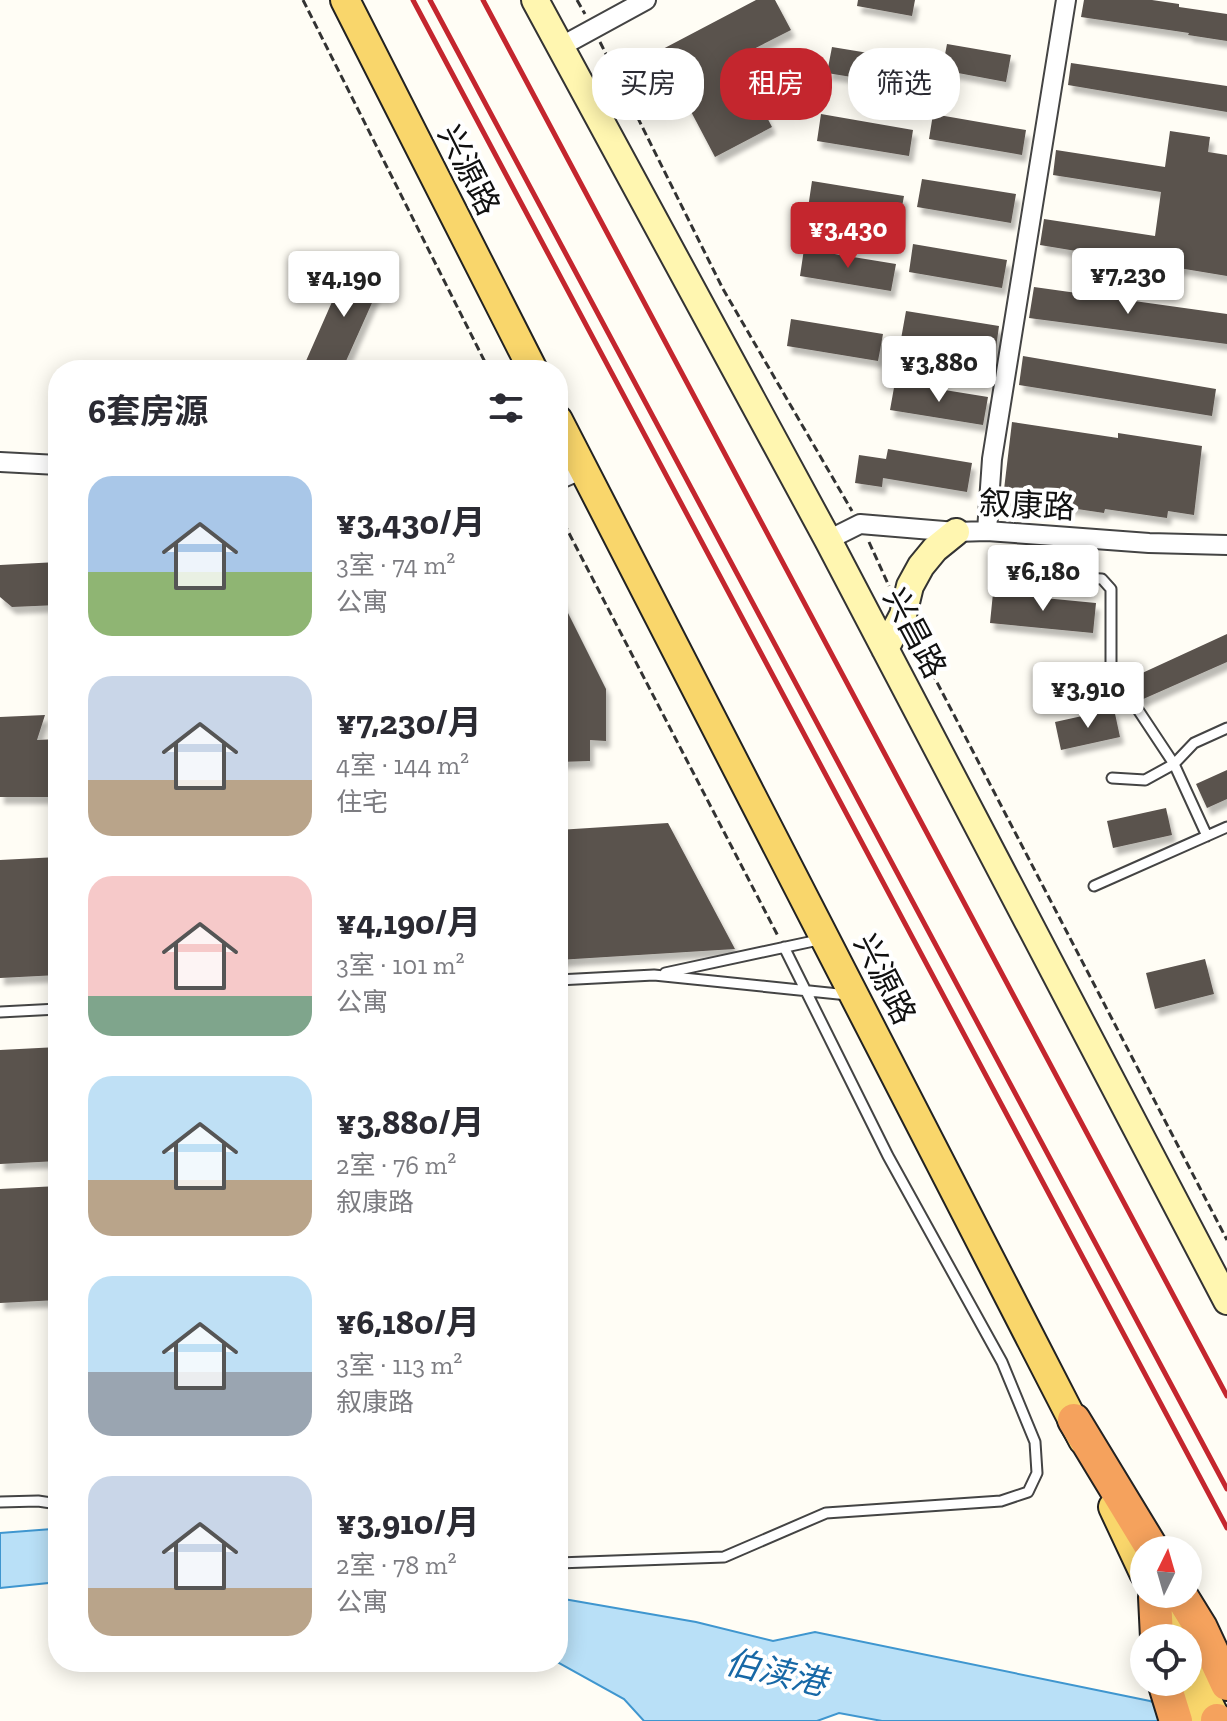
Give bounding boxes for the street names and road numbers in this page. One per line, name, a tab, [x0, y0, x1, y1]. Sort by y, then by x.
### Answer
street label: 兴源路	[430, 119, 508, 221]
street label: 叙康路	[978, 484, 1076, 526]
street label: 兴昌路	[876, 582, 954, 684]
street label: 兴源路	[846, 928, 924, 1030]

